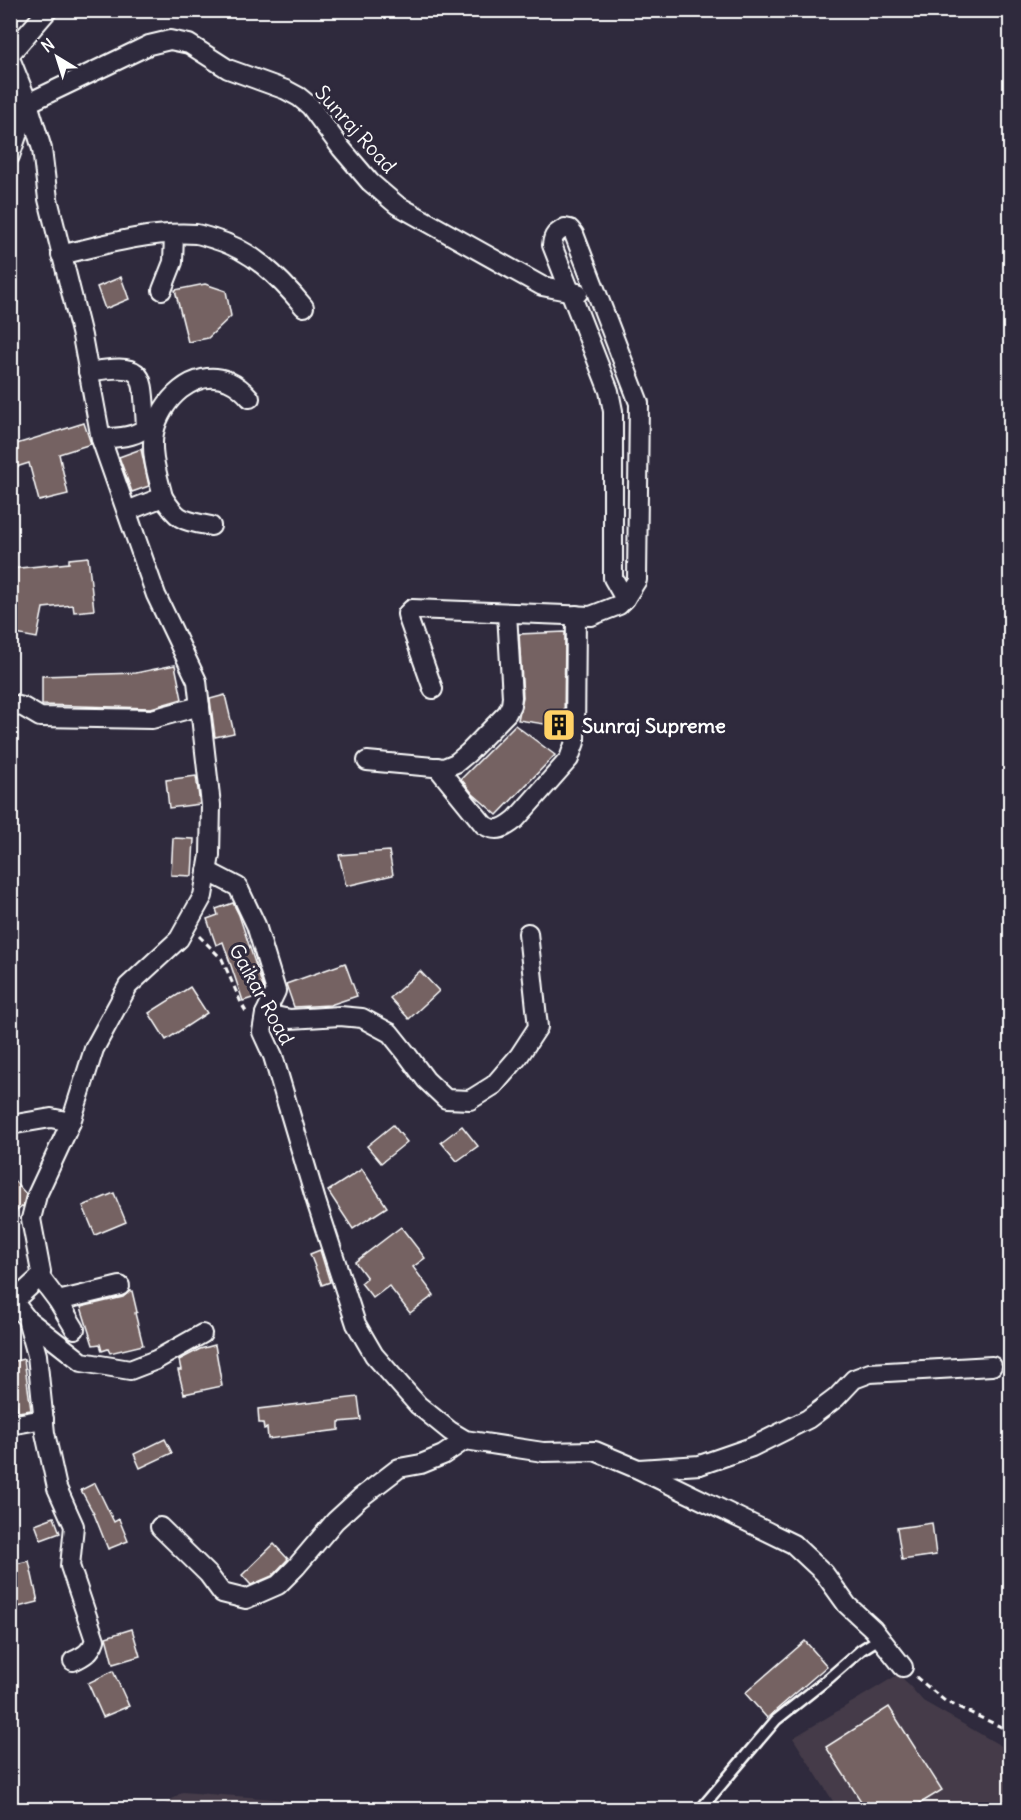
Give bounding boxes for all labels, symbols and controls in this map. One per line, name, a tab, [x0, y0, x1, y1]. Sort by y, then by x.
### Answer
north arrow	[27, 27, 87, 87]
text: N	[37, 34, 58, 56]
street label: Sunraj Road	[310, 80, 402, 178]
building icon: Sunraj Supreme	[541, 707, 577, 743]
place label: Sunraj Supreme	[582, 713, 726, 738]
street label: Gaikar Road	[224, 939, 300, 1049]

